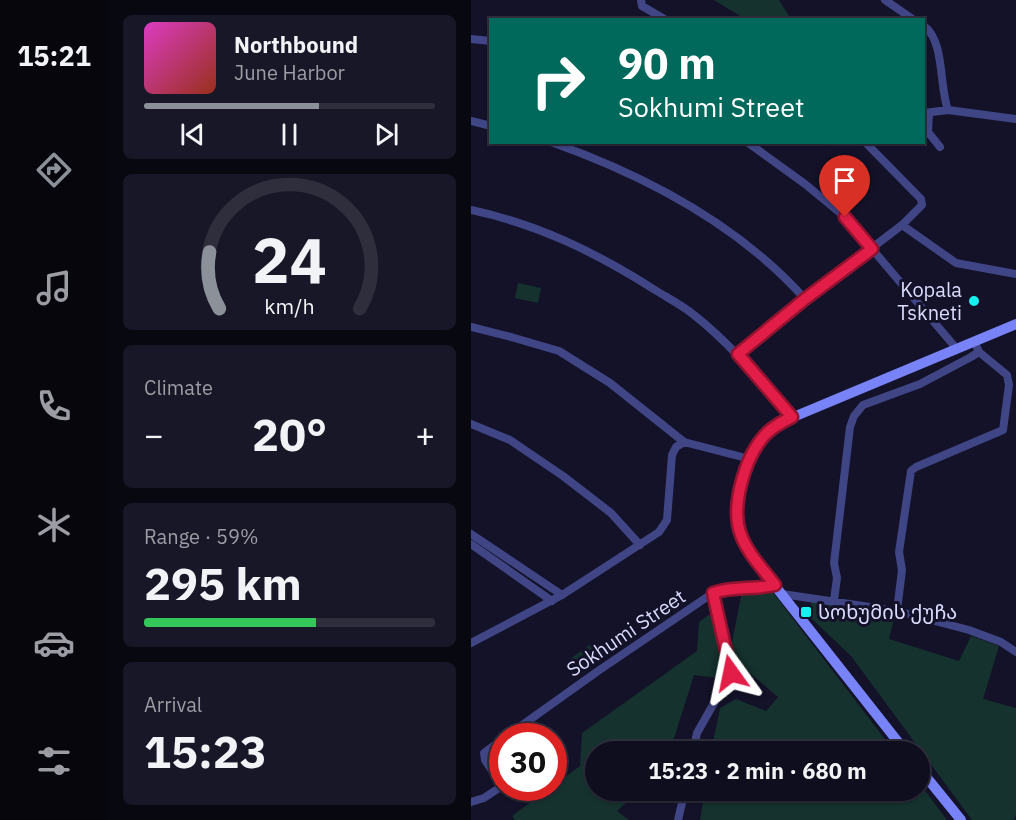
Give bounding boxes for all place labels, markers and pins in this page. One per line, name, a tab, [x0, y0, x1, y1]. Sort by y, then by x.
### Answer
pin	[819, 155, 870, 217]
place label: Kopala Tskneti	[897, 276, 962, 326]
marker: Kopala Tskneti	[967, 294, 981, 308]
place label: სოხუმის ქუჩა	[818, 598, 957, 625]
marker: სოხუმის ქუჩა	[799, 605, 813, 619]

